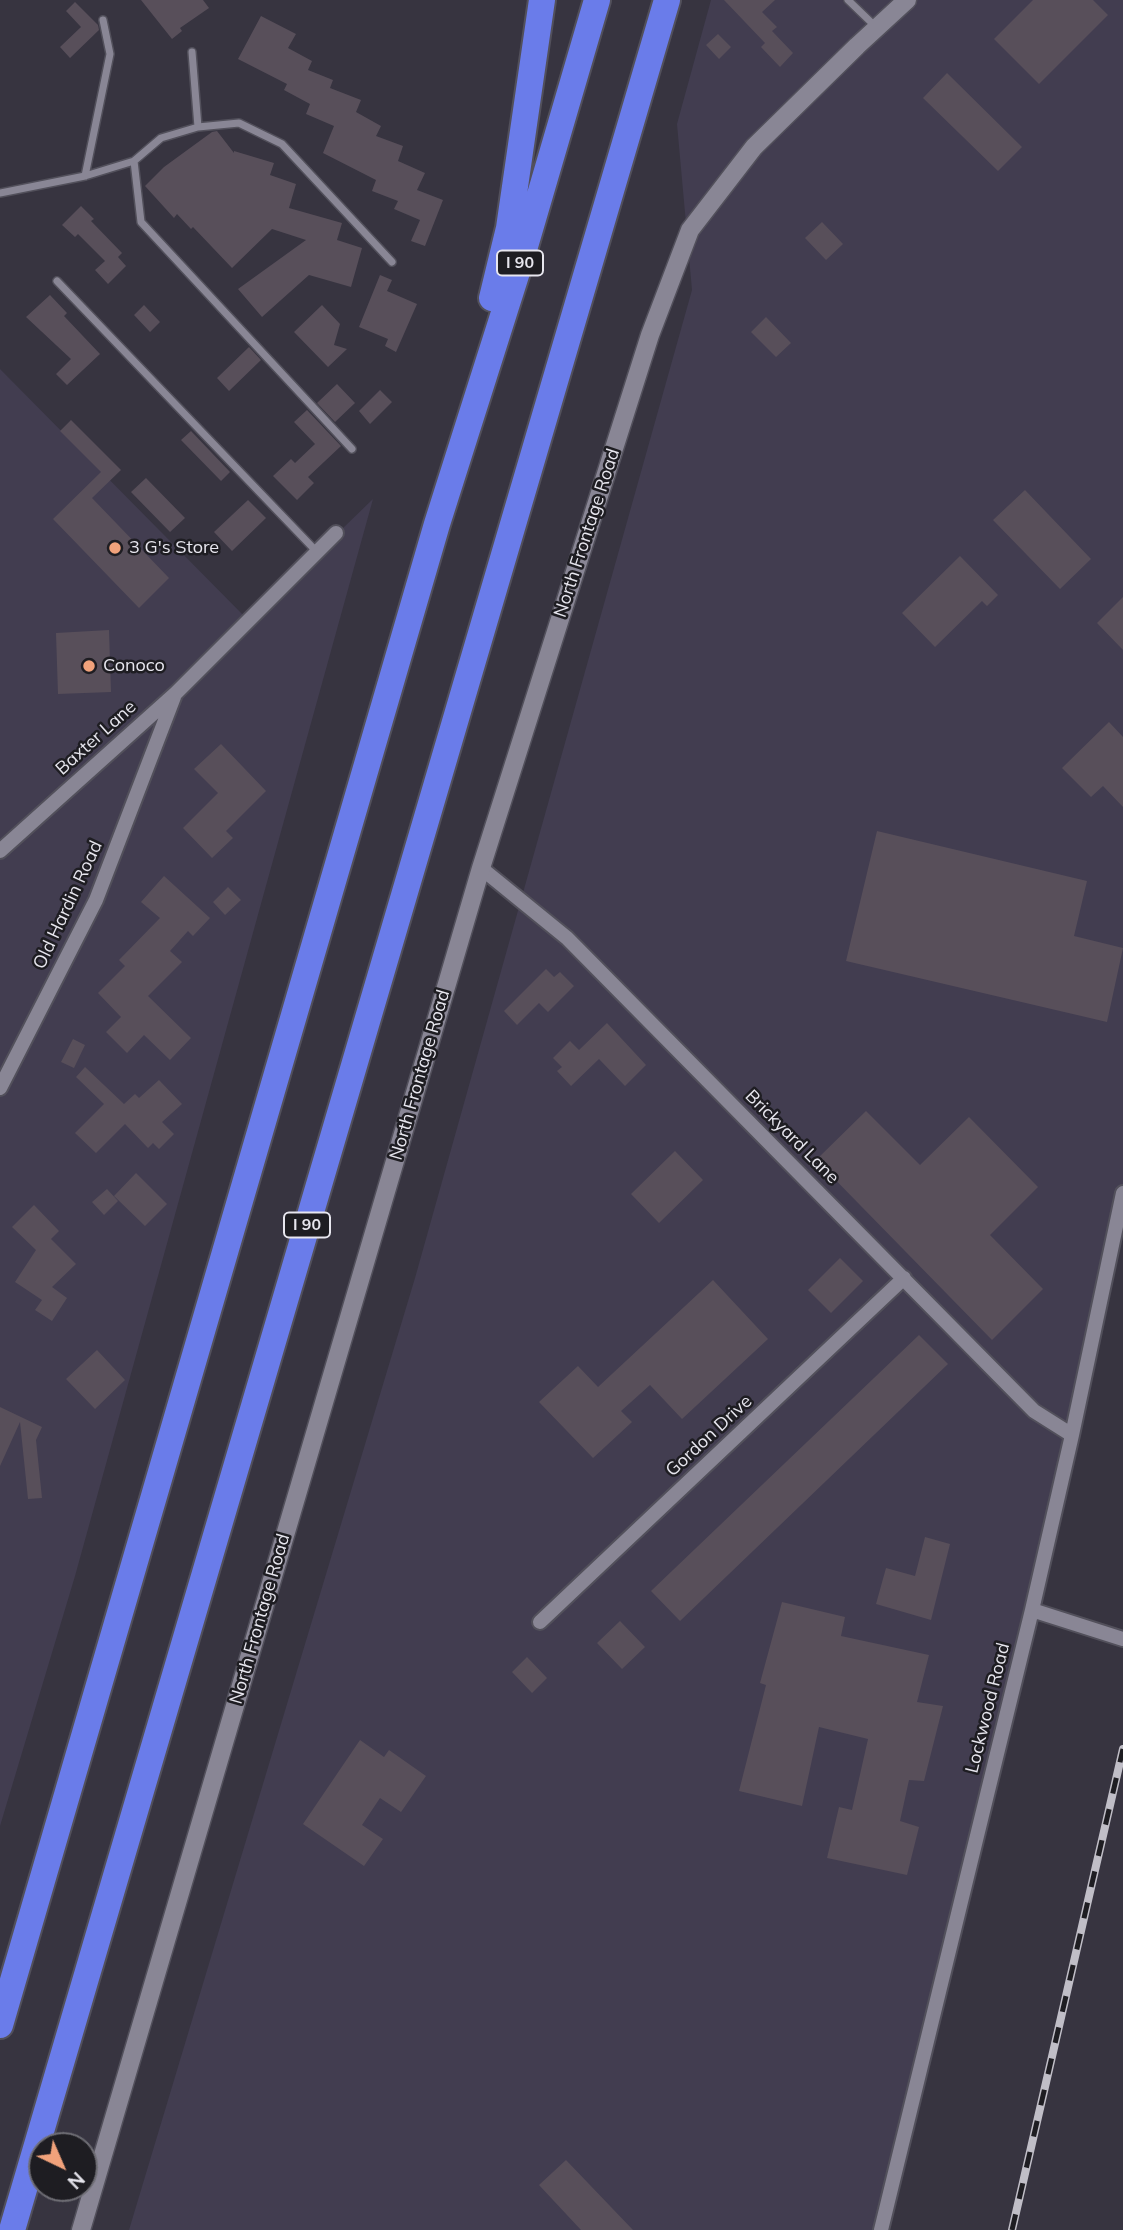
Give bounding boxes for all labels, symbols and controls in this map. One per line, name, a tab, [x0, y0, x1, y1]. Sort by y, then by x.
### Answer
road number: I 90	[497, 250, 543, 276]
street label: North Frontage Road	[550, 446, 624, 620]
place label: 3 G's Store	[129, 537, 219, 559]
marker: 3 G's Store	[107, 540, 123, 556]
place label: Conoco	[103, 655, 165, 677]
marker: Conoco	[81, 658, 97, 674]
street label: Baxter Lane	[51, 696, 141, 780]
street label: Old Hardin Road	[29, 837, 107, 973]
street label: North Frontage Road	[385, 987, 455, 1163]
street label: Brickyard Lane	[741, 1086, 843, 1188]
road number: I 90	[284, 1212, 330, 1238]
street label: Gordon Drive	[662, 1391, 756, 1481]
street label: North Frontage Road	[225, 1531, 295, 1707]
street label: Lockwood Road	[961, 1641, 1015, 1775]
north arrow	[28, 2132, 98, 2202]
text: N	[63, 2167, 90, 2194]

